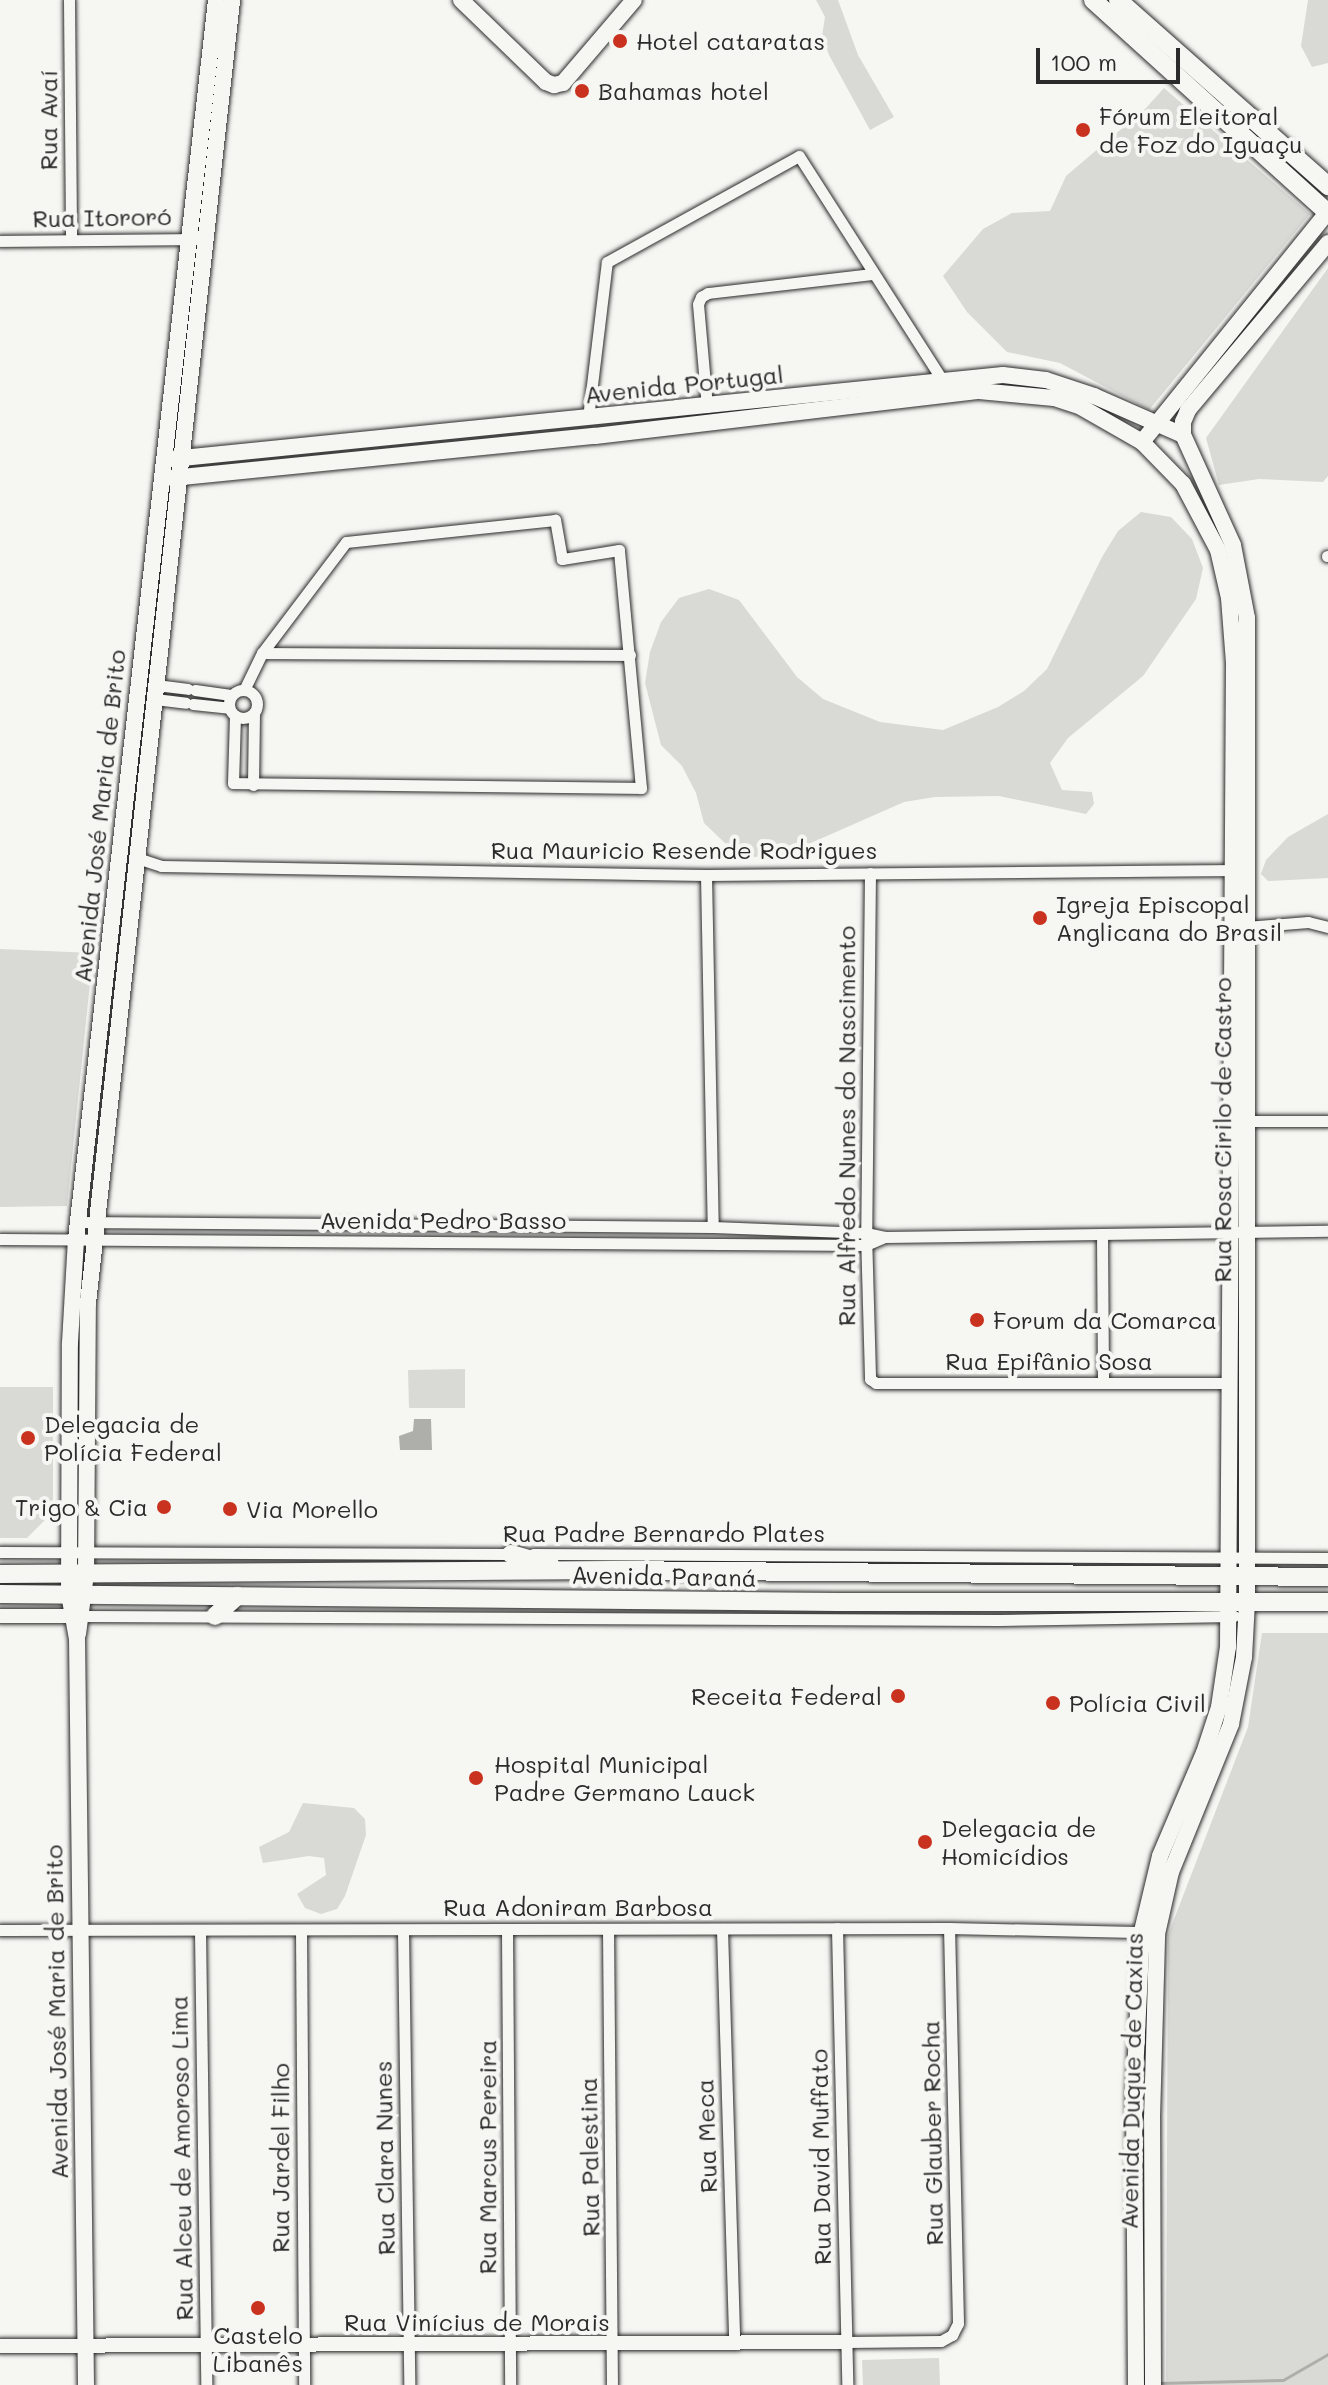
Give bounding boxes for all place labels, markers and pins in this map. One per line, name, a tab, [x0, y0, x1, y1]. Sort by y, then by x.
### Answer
place label: Hotel cataratas	[636, 27, 825, 55]
marker: Hotel cataratas	[611, 32, 629, 50]
place label: Bahamas hotel	[598, 77, 769, 105]
marker: Bahamas hotel	[573, 82, 591, 100]
place label: Fórum Eleitoral de Foz do Iguaçu	[1099, 102, 1302, 158]
marker: Fórum Eleitoral de Foz do Iguaçu	[1074, 121, 1092, 139]
place label: Igreja Episcopal Anglicana do Brasil	[1056, 890, 1282, 946]
marker: Igreja Episcopal Anglicana do Brasil	[1031, 909, 1049, 927]
place label: Forum da Comarca	[993, 1306, 1217, 1334]
marker: Forum da Comarca	[968, 1311, 986, 1329]
place label: Delegacia de Polícia Federal	[44, 1410, 222, 1466]
marker: Delegacia de Polícia Federal	[19, 1429, 37, 1447]
place label: Trigo & Cia	[15, 1493, 148, 1521]
place label: Via Morello	[246, 1495, 378, 1523]
marker: Trigo & Cia	[155, 1498, 173, 1516]
marker: Via Morello	[221, 1500, 239, 1518]
place label: Receita Federal	[691, 1682, 882, 1710]
marker: Receita Federal	[889, 1687, 907, 1705]
place label: Polícia Civil	[1069, 1689, 1206, 1717]
marker: Polícia Civil	[1044, 1694, 1062, 1712]
place label: Hospital Municipal Padre Germano Lauck	[494, 1750, 755, 1806]
marker: Hospital Municipal Padre Germano Lauck	[465, 1767, 487, 1789]
place label: Delegacia de Homicídios	[941, 1814, 1096, 1870]
marker: Delegacia de Homicídios	[916, 1833, 934, 1851]
marker: Castelo Libanês	[249, 2299, 267, 2317]
place label: Castelo Libanês	[213, 2321, 303, 2377]

